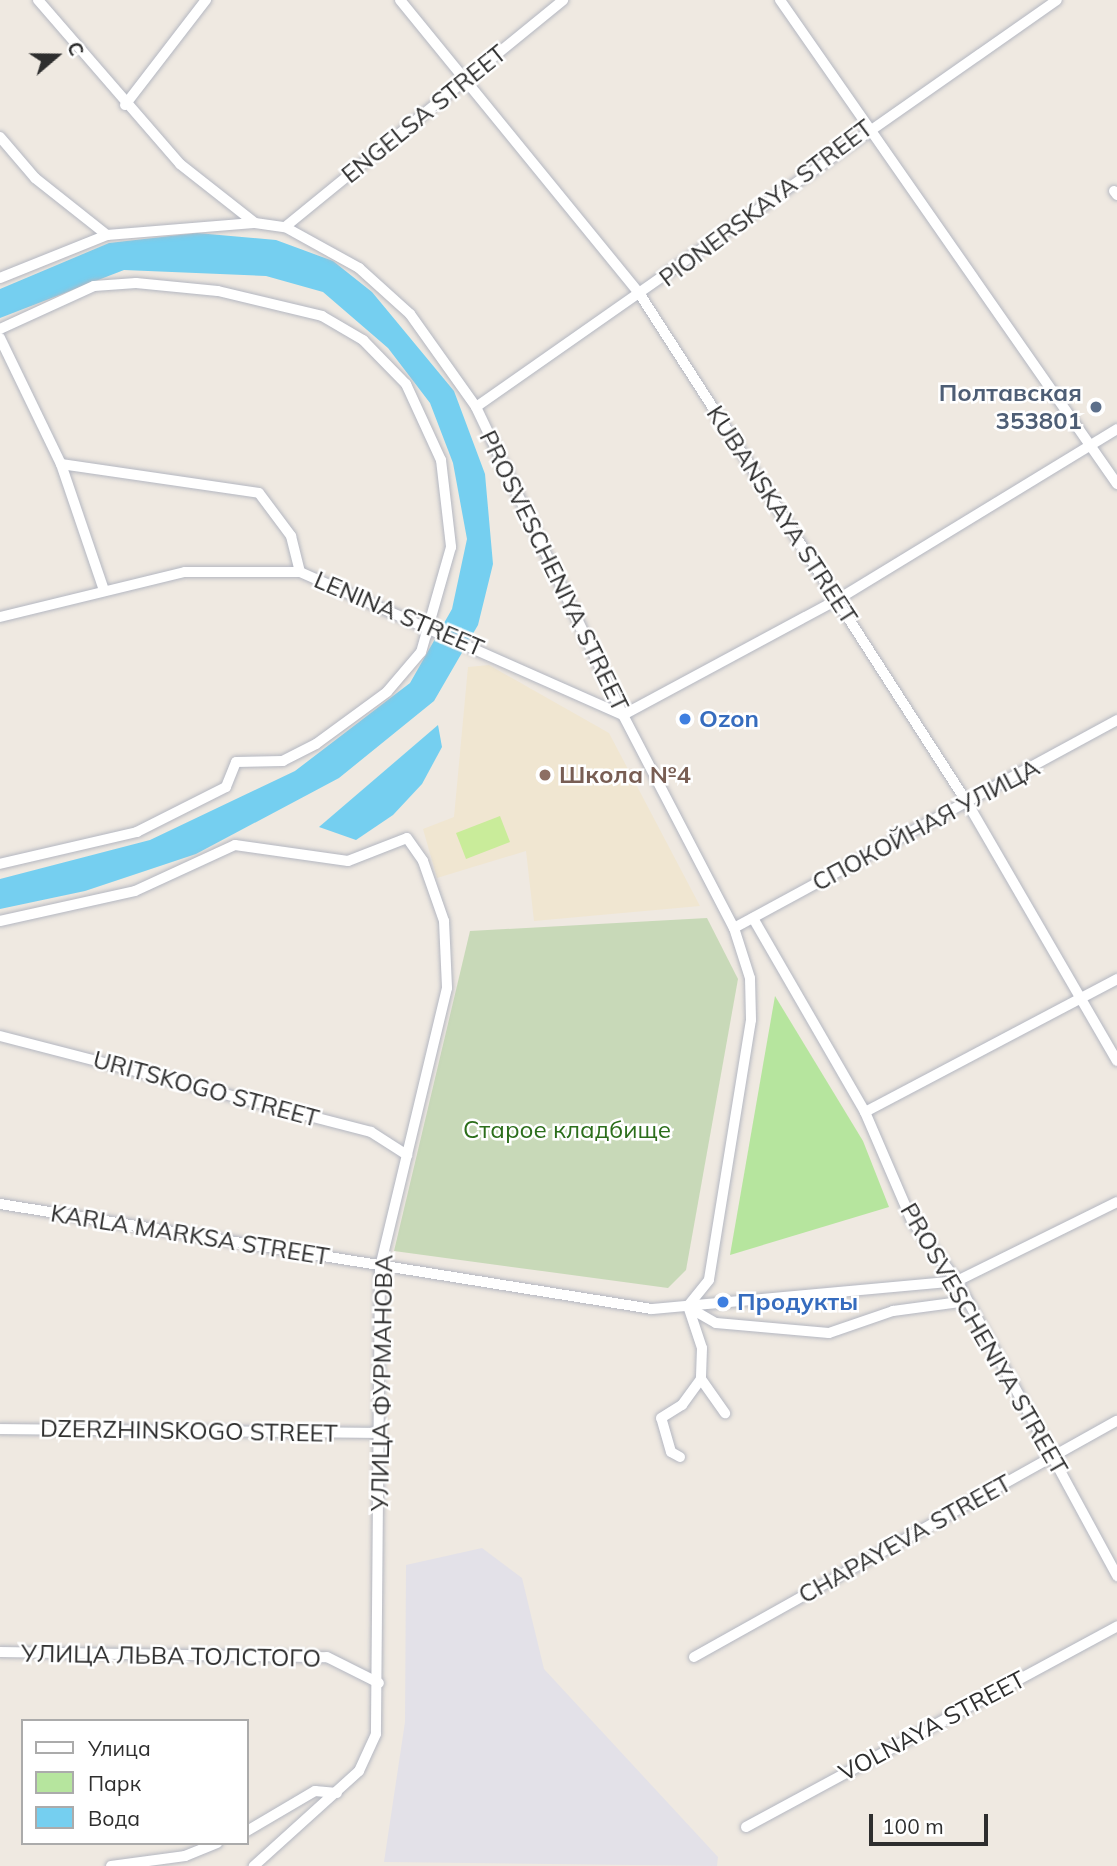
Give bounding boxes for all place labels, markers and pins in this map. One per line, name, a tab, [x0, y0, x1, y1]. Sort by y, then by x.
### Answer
place label: Полтавская 353801	[939, 379, 1082, 435]
marker: Полтавская 353801	[1088, 399, 1104, 415]
place label: Ozon	[699, 705, 759, 733]
marker: Ozon	[677, 711, 693, 727]
place label: Школа №4	[559, 761, 691, 789]
marker: Школа №4	[537, 767, 553, 783]
place label: Продукты	[737, 1288, 858, 1316]
marker: Продукты	[715, 1294, 731, 1310]

